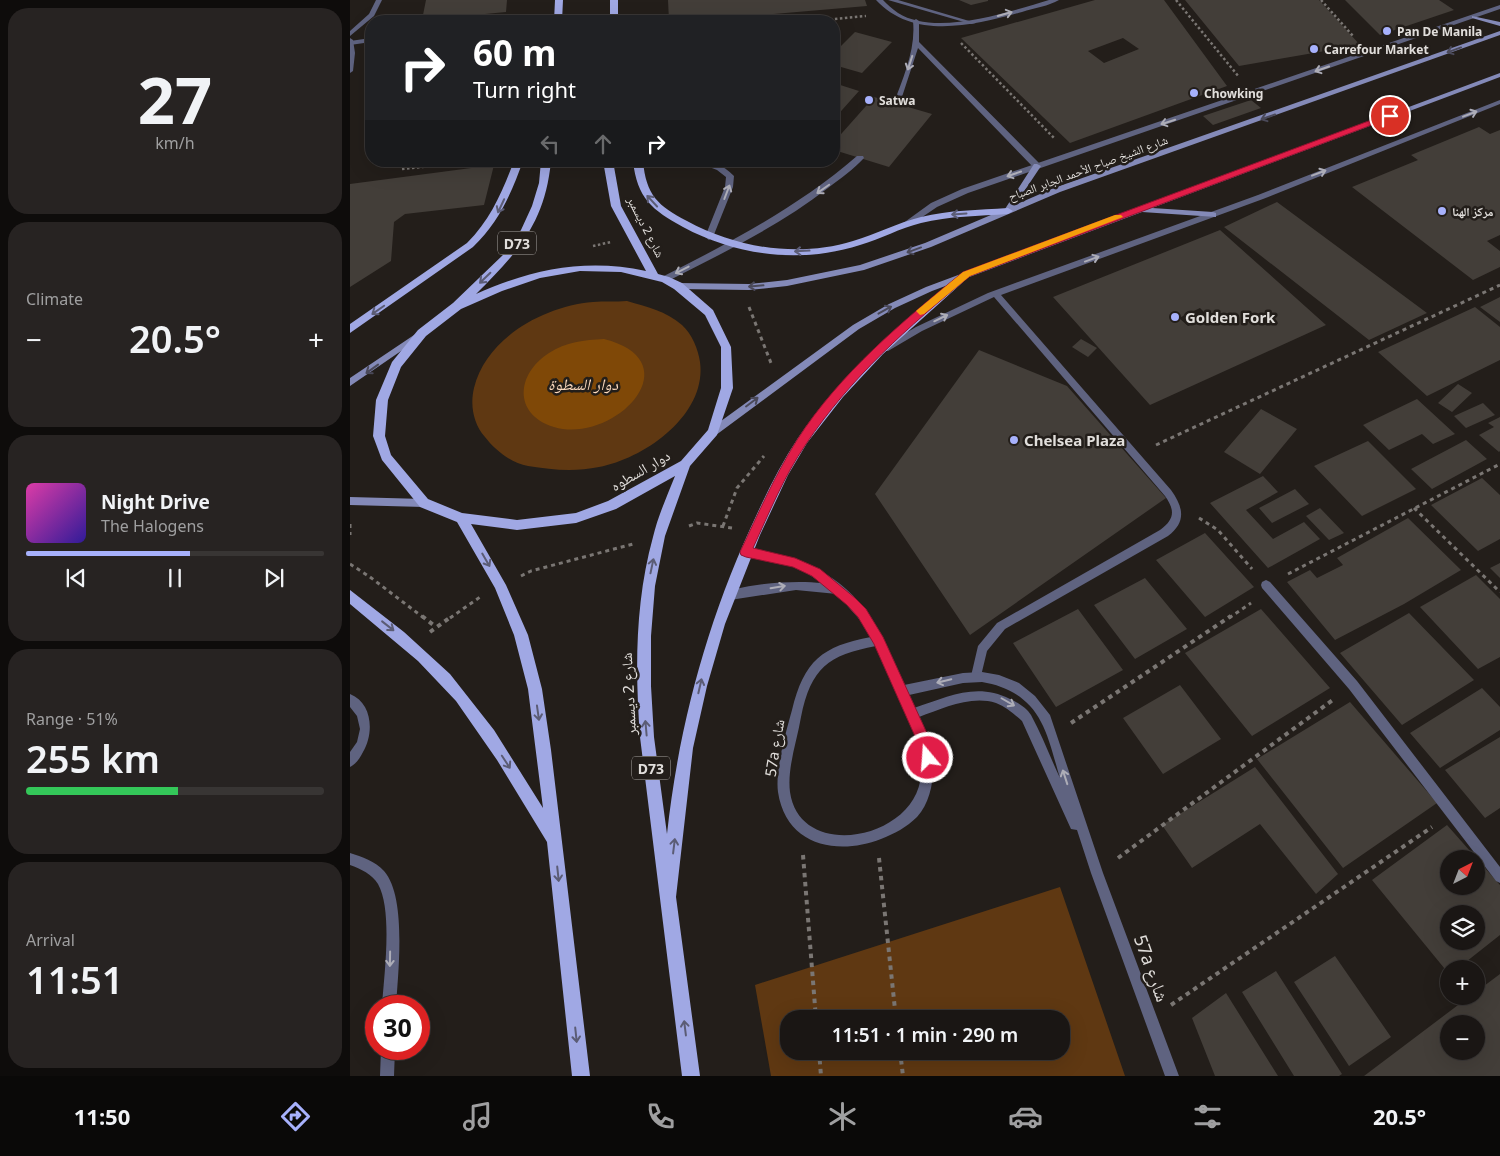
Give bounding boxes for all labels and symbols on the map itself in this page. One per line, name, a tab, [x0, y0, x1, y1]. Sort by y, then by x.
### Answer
one-way arrow	[997, 9, 1013, 19]
place label: Pan De Manila	[1397, 23, 1482, 40]
marker: Pan De Manila	[1381, 25, 1393, 37]
place label: Carrefour Market	[1324, 41, 1429, 58]
marker: Carrefour Market	[1308, 43, 1320, 55]
one-way arrow	[1447, 46, 1462, 55]
one-way arrow	[905, 54, 914, 70]
one-way arrow	[1314, 65, 1330, 74]
place label: Chowking	[1204, 85, 1263, 102]
marker: Chowking	[1188, 87, 1200, 99]
place label: Satwa	[879, 92, 915, 109]
marker: Satwa	[863, 94, 875, 106]
pin	[1369, 95, 1411, 137]
one-way arrow	[1463, 108, 1478, 117]
one-way arrow	[1260, 112, 1276, 122]
one-way arrow	[1160, 117, 1176, 127]
street label: شارع الشيخ صباح الأحمد الجابر الصباح	[1006, 131, 1170, 205]
one-way arrow	[1311, 168, 1326, 177]
one-way arrow	[1007, 170, 1022, 179]
one-way arrow	[816, 184, 830, 194]
one-way arrow	[723, 185, 732, 200]
street label: شارع 2 ديسمبر	[623, 193, 669, 260]
one-way arrow	[646, 194, 658, 207]
one-way arrow	[495, 198, 505, 213]
place label: مركز الهنا	[1452, 203, 1494, 220]
marker: مركز الهنا	[1436, 205, 1448, 217]
one-way arrow	[951, 210, 967, 219]
road number: D73	[498, 232, 536, 254]
one-way arrow	[907, 246, 922, 255]
one-way arrow	[794, 247, 810, 256]
one-way arrow	[1084, 254, 1100, 263]
one-way arrow	[675, 266, 690, 275]
one-way arrow	[479, 272, 491, 284]
one-way arrow	[749, 281, 765, 291]
one-way arrow	[371, 305, 385, 315]
one-way arrow	[878, 305, 893, 315]
place label: Golden Fork	[1185, 307, 1276, 327]
marker: Golden Fork	[1169, 311, 1181, 323]
one-way arrow	[933, 313, 948, 322]
one-way arrow	[366, 363, 379, 374]
water label: دوار السطوة	[548, 373, 618, 395]
one-way arrow	[745, 397, 758, 408]
place label: Chelsea Plaza	[1024, 430, 1125, 450]
marker: Chelsea Plaza	[1008, 434, 1020, 446]
street label: دوار السطوه	[607, 445, 673, 495]
one-way arrow	[481, 553, 491, 567]
one-way arrow	[648, 559, 657, 575]
one-way arrow	[769, 582, 785, 592]
one-way arrow	[381, 621, 394, 632]
street label: شارع 2 ديسمبر	[616, 652, 641, 737]
one-way arrow	[937, 677, 953, 686]
one-way arrow	[696, 678, 705, 694]
one-way arrow	[1001, 698, 1015, 708]
one-way arrow	[534, 704, 544, 720]
street label: 57a شارع	[760, 718, 789, 778]
one-way arrow	[641, 720, 651, 736]
position arrow	[901, 731, 953, 783]
one-way arrow	[501, 754, 511, 768]
road number: D73	[632, 756, 670, 780]
one-way arrow	[1060, 769, 1070, 785]
one-way arrow	[669, 838, 679, 854]
north arrow	[1440, 850, 1485, 895]
one-way arrow	[553, 866, 563, 882]
street label: 57a شارع	[1129, 931, 1175, 1005]
one-way arrow	[385, 951, 395, 967]
speed limit sign: 30	[365, 995, 430, 1060]
one-way arrow	[680, 1020, 690, 1036]
one-way arrow	[571, 1027, 581, 1043]

